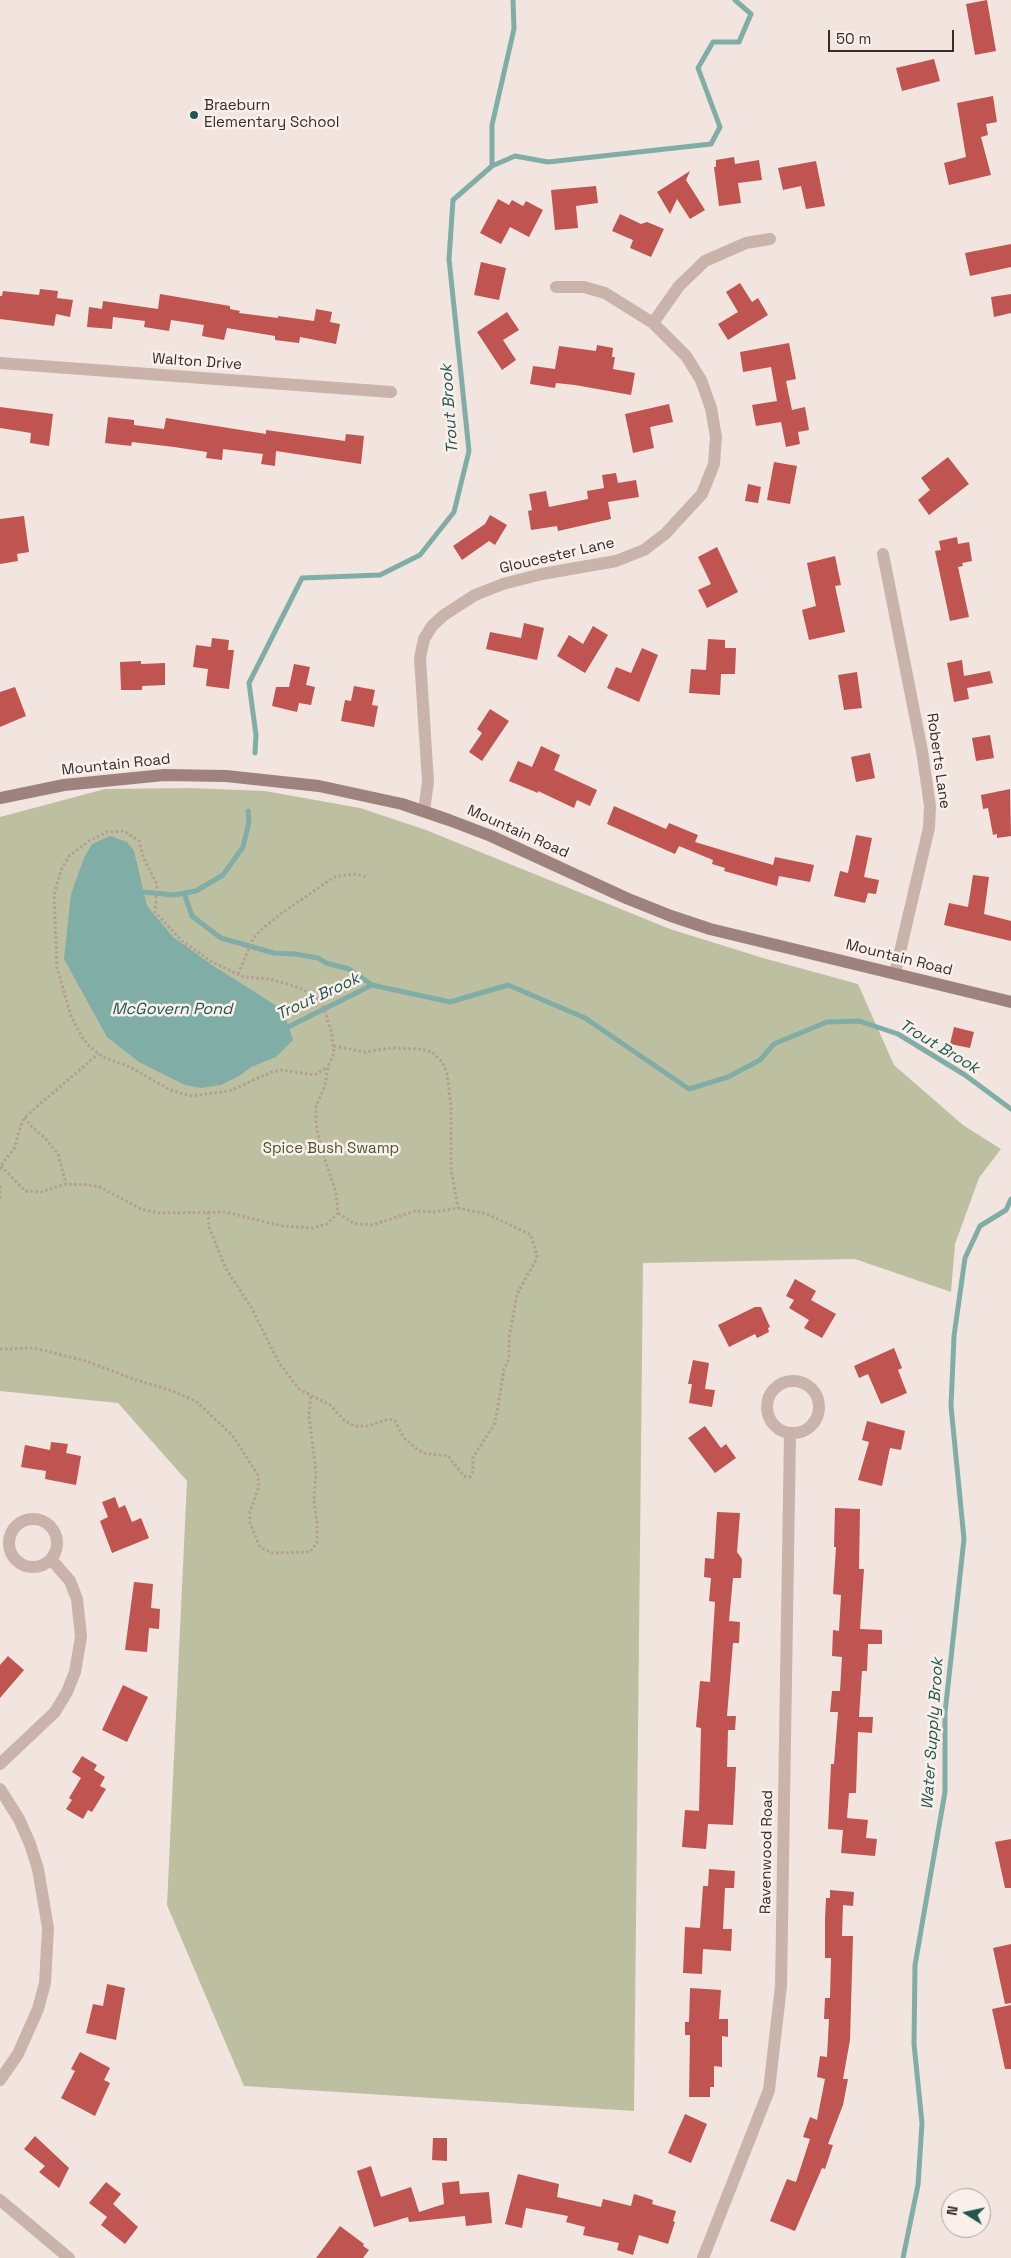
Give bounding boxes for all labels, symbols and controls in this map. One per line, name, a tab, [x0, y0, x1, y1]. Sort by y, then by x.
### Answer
scale bar	[831, 20, 957, 52]
text: 50 m	[836, 29, 871, 48]
place label: Braeburn Elementary School	[204, 97, 340, 132]
marker: Braeburn Elementary School	[188, 109, 200, 121]
street label: Walton Drive	[151, 350, 243, 374]
water label: Trout Brook	[437, 364, 463, 454]
street label: Gloucester Lane	[498, 534, 616, 578]
street label: Roberts Lane	[922, 712, 954, 810]
street label: Mountain Road	[61, 750, 171, 780]
street label: Mountain Road	[464, 802, 572, 862]
street label: Mountain Road	[844, 936, 954, 980]
water label: Trout Brook	[273, 969, 363, 1025]
water label: McGovern Pond	[112, 1000, 232, 1020]
water label: Trout Brook	[896, 1016, 982, 1078]
park label: Spice Bush Swamp	[263, 1140, 399, 1158]
water label: Water Supply Brook	[918, 1658, 948, 1810]
street label: Ravenwood Road	[757, 1790, 777, 1914]
north arrow	[941, 2188, 991, 2238]
text: N	[943, 2204, 962, 2217]

